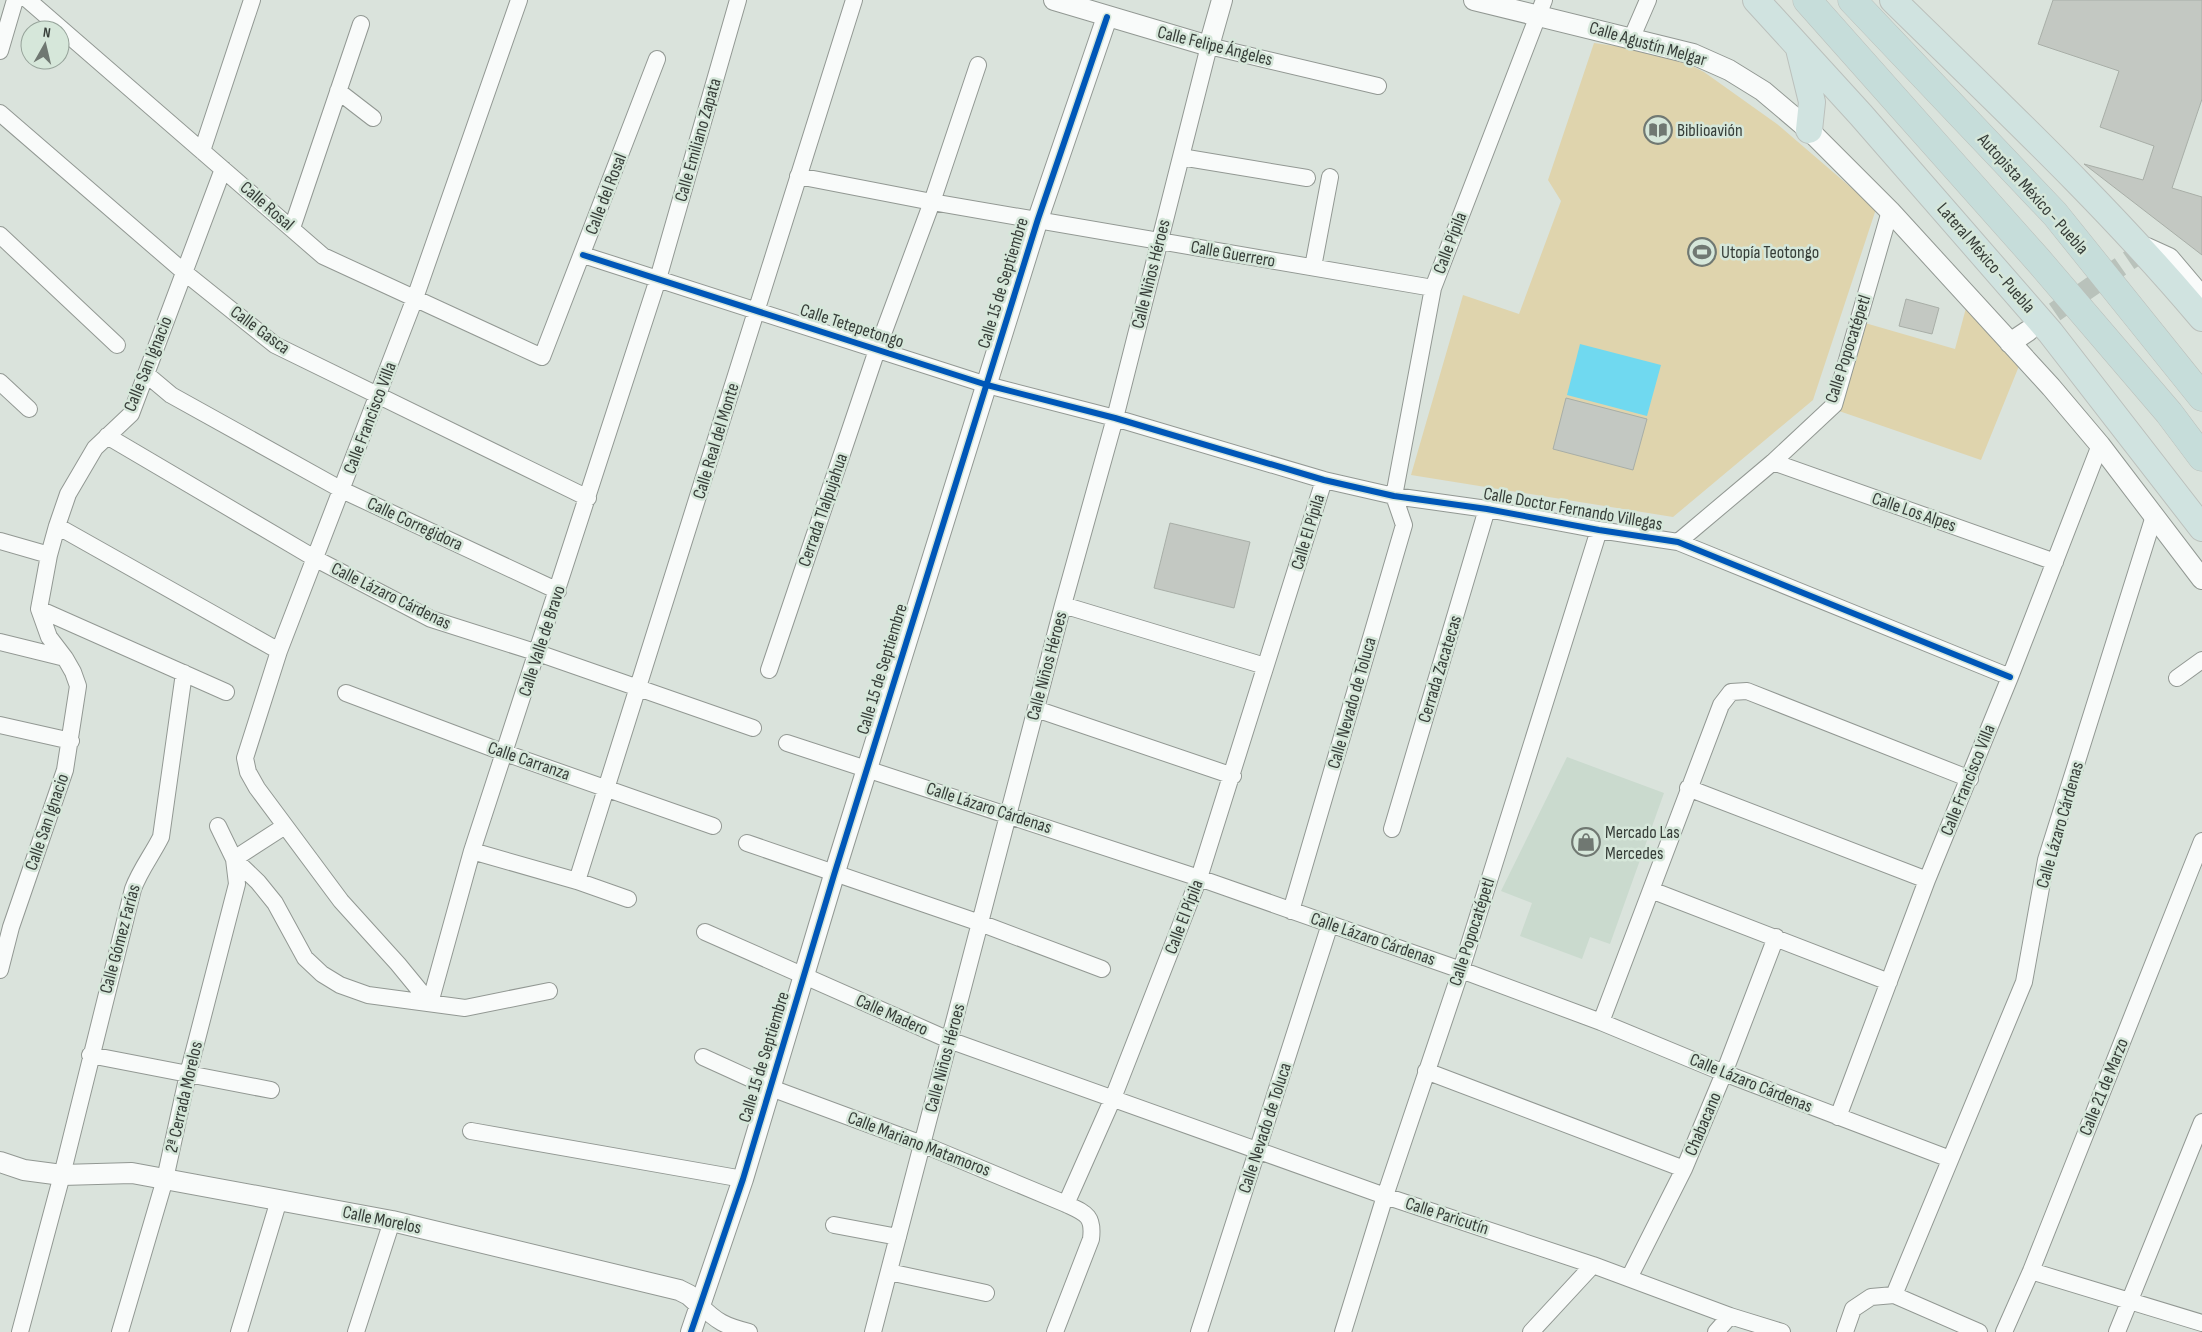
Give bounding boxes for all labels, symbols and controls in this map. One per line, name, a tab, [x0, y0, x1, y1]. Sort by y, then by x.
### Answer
street label: Calle Agustín Melgar	[1587, 17, 1709, 71]
north arrow	[20, 20, 70, 70]
street label: Calle Felipe Ángeles	[1155, 22, 1275, 70]
text: N	[42, 24, 52, 42]
street label: Calle Emiliano Zapata	[670, 76, 726, 204]
library icon: Biblioavión	[1643, 115, 1673, 145]
place label: Biblioavión	[1677, 120, 1743, 141]
street label: Autopista México - Puebla	[1973, 128, 2093, 259]
street label: Calle del Rosal	[581, 150, 631, 238]
street label: Calle Rosal	[236, 177, 298, 235]
street label: Lateral México - Puebla	[1932, 199, 2040, 317]
street label: Calle Pípila	[1429, 209, 1471, 277]
street label: Calle 15 de Septiembre	[973, 215, 1033, 351]
street label: Calle Niños Héroes	[1127, 217, 1175, 331]
street label: Calle Guerrero	[1189, 236, 1277, 272]
sports icon: Utopía Teotongo	[1687, 237, 1717, 267]
place label: Utopía Teotongo	[1721, 242, 1819, 263]
street label: Calle Popocatépetl	[1821, 292, 1875, 406]
street label: Calle Tetepetongo	[798, 299, 906, 353]
street label: Calle Gasca	[226, 301, 294, 359]
street label: Calle San Ignacio	[119, 313, 177, 415]
street label: Calle Francisco Villa	[339, 359, 401, 477]
street label: Calle Real del Monte	[688, 380, 744, 502]
street label: Cerrada Tlalpujahua	[794, 451, 852, 569]
street label: Calle Doctor Fernando Villegas	[1482, 483, 1664, 535]
street label: Calle Los Alpes	[1869, 488, 1959, 536]
street label: Calle El Pípila	[1287, 492, 1329, 572]
street label: Calle Corregidora	[364, 493, 466, 555]
street label: Calle Lázaro Cárdenas	[328, 558, 454, 634]
street label: Calle Valle de Bravo	[514, 583, 570, 699]
street label: Calle 15 de Septiembre	[852, 601, 912, 737]
street label: Calle Niños Héroes	[1022, 609, 1072, 723]
street label: Cerrada Zacatecas	[1414, 613, 1466, 725]
street label: Calle Nevado de Toluca	[1323, 635, 1381, 771]
street label: Calle Francisco Villa	[1936, 721, 2000, 839]
street label: Calle Carranza	[485, 737, 573, 785]
street label: Calle Lázaro Cárdenas	[2032, 759, 2088, 891]
street label: Calle San Ignacio	[21, 771, 73, 873]
street label: Calle Lázaro Cárdenas	[924, 778, 1054, 838]
place label: Mercado Las Mercedes	[1605, 822, 1680, 864]
shop icon: Mercado Las Mercedes	[1571, 827, 1601, 857]
street label: Calle Popocatépetl	[1445, 875, 1499, 989]
street label: Calle El Pípila	[1160, 877, 1208, 957]
street label: Calle Gómez Farías	[95, 882, 145, 996]
street label: Calle Lázaro Cárdenas	[1308, 908, 1438, 970]
street label: Calle 15 de Septiembre	[734, 989, 794, 1125]
street label: Calle Madero	[853, 990, 931, 1040]
street label: Calle Niños Héroes	[920, 1001, 970, 1115]
street label: Calle 21 de Marzo	[2075, 1035, 2133, 1139]
street label: 2ª Cerrada Morelos	[161, 1039, 207, 1155]
street label: Calle Lázaro Cárdenas	[1687, 1049, 1815, 1117]
street label: Calle Nevado de Toluca	[1234, 1060, 1296, 1196]
street label: Chabacano	[1680, 1089, 1726, 1159]
street label: Calle Mariano Matamoros	[845, 1107, 993, 1181]
street label: Calle Paricutín	[1403, 1193, 1491, 1239]
street label: Calle Morelos	[341, 1201, 423, 1239]

